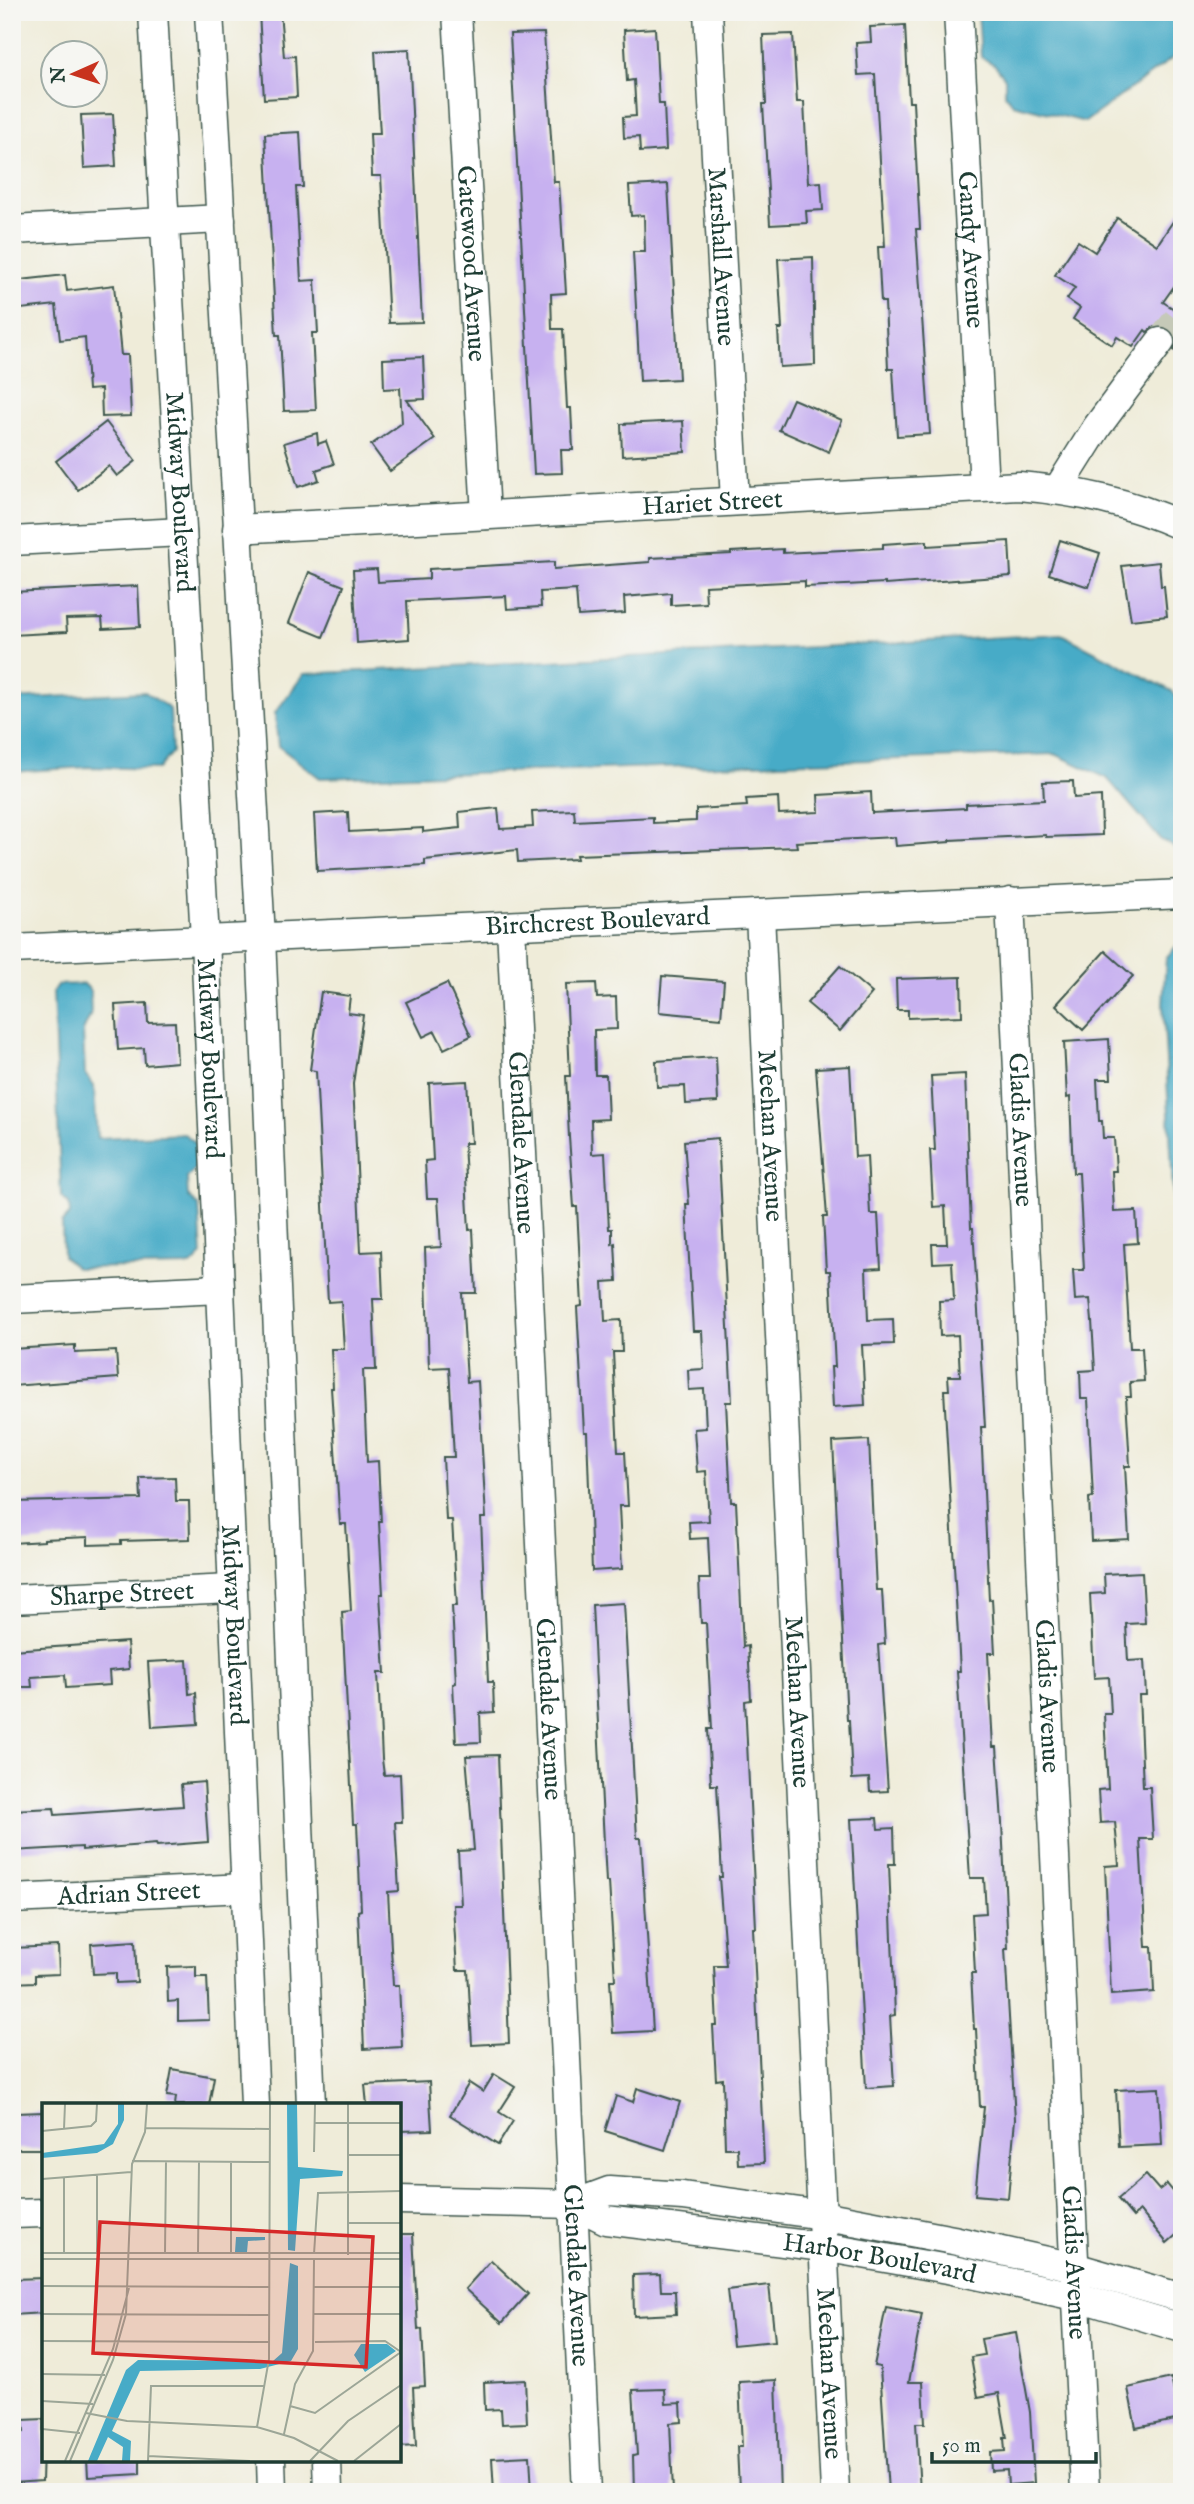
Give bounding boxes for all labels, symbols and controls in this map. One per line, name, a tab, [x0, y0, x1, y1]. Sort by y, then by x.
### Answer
north arrow	[38, 38, 108, 108]
text: N	[47, 65, 71, 85]
street label: Gatewood Avenue	[449, 164, 494, 363]
street label: Marshall Avenue	[700, 166, 743, 347]
street label: Gandy Avenue	[950, 170, 992, 329]
street label: Midway Boulevard	[158, 391, 202, 594]
street label: Hariet Street	[641, 483, 784, 523]
street label: Birchcrest Boulevard	[484, 900, 711, 943]
street label: Midway Boulevard	[189, 957, 231, 1160]
street label: Meehan Avenue	[750, 1049, 791, 1223]
street label: Glendale Avenue	[501, 1051, 542, 1235]
street label: Gladis Avenue	[1001, 1052, 1041, 1208]
street label: Midway Boulevard	[214, 1524, 255, 1726]
street label: Sharpe Street	[49, 1574, 195, 1614]
street label: Meehan Avenue	[777, 1615, 818, 1789]
street label: Glendale Avenue	[528, 1617, 570, 1801]
street label: Gladis Avenue	[1027, 1618, 1068, 1774]
street label: Adrian Street	[55, 1874, 201, 1913]
inset map	[42, 2103, 401, 2462]
street label: Glendale Avenue	[556, 2183, 597, 2368]
street label: Gladis Avenue	[1054, 2185, 1094, 2340]
street label: Harbor Boulevard	[781, 2226, 980, 2291]
street label: Meehan Avenue	[809, 2287, 850, 2460]
scale bar	[932, 2420, 1096, 2464]
text: 50 m	[942, 2433, 981, 2460]

